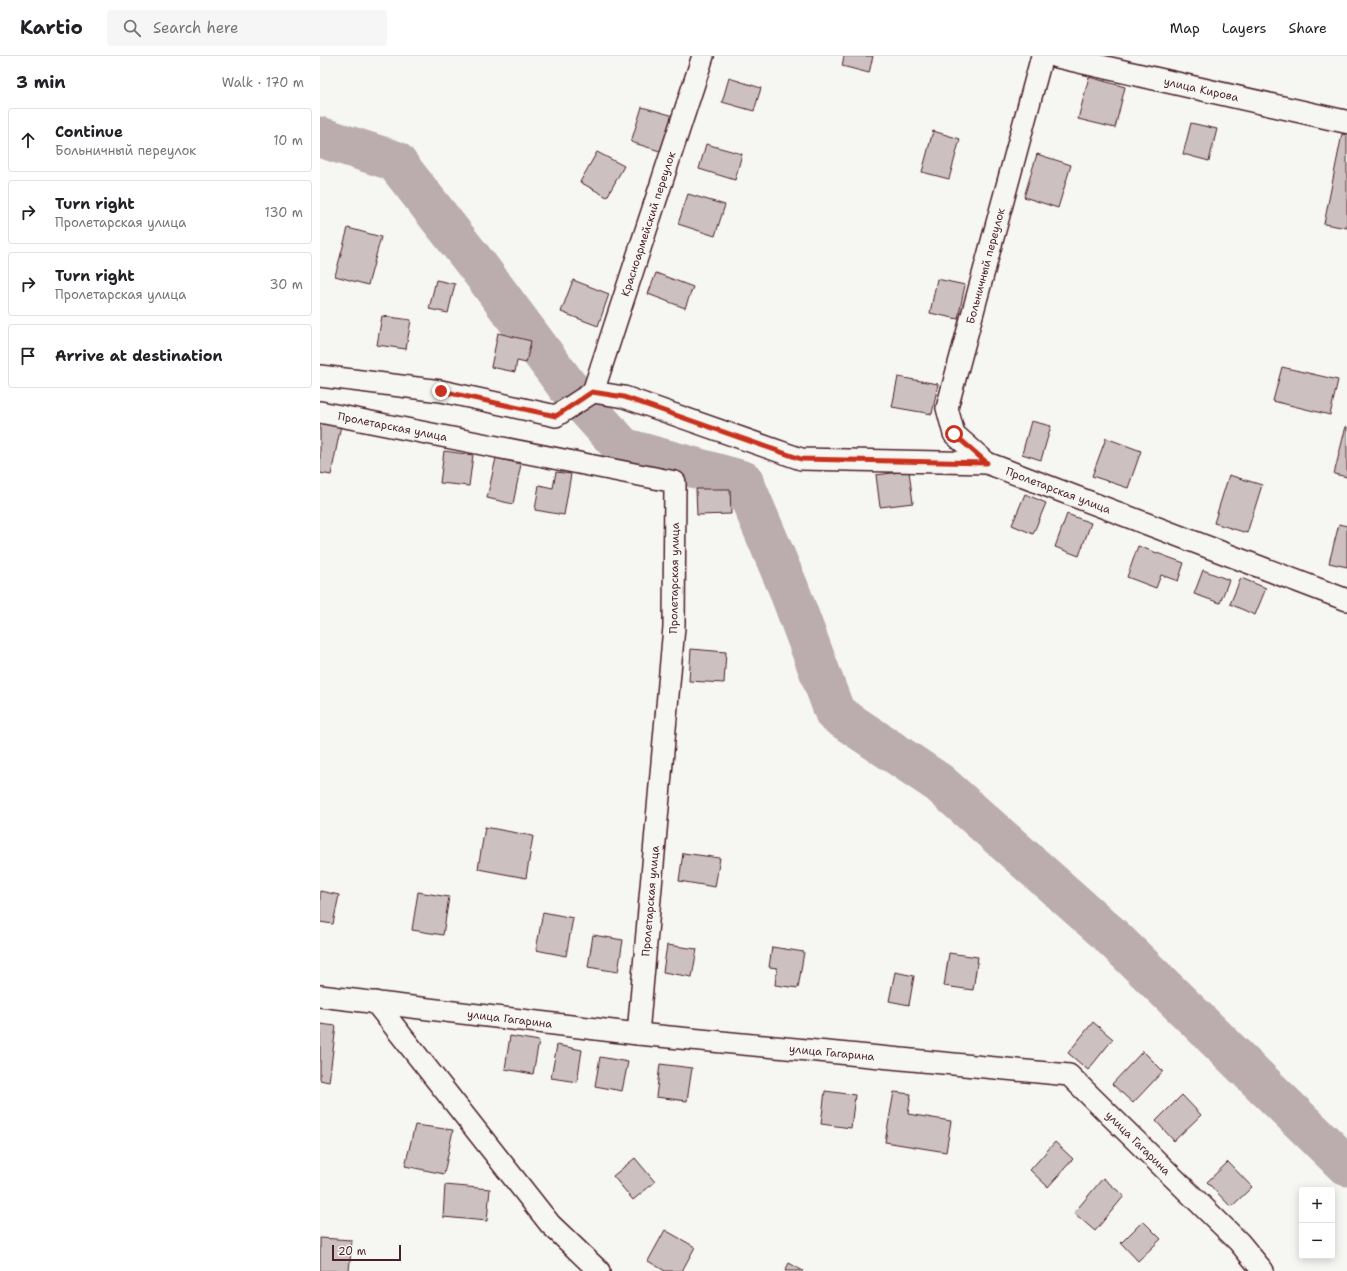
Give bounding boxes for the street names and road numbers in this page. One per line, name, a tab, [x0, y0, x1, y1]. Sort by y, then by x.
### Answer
street label: улица Кирова	[1162, 74, 1240, 105]
street label: Красноармейский переулок	[618, 149, 679, 298]
street label: Больничный переулок	[963, 206, 1009, 326]
street label: Пролетарская улица	[336, 409, 449, 445]
street label: Пролетарская улица	[1003, 464, 1113, 517]
street label: Пролетарская улица	[666, 522, 683, 634]
street label: Пролетарская улица	[638, 845, 663, 957]
street label: улица Гагарина	[466, 1007, 553, 1032]
street label: улица Гагарина	[788, 1041, 875, 1064]
street label: улица Гагарина	[1102, 1108, 1174, 1179]

